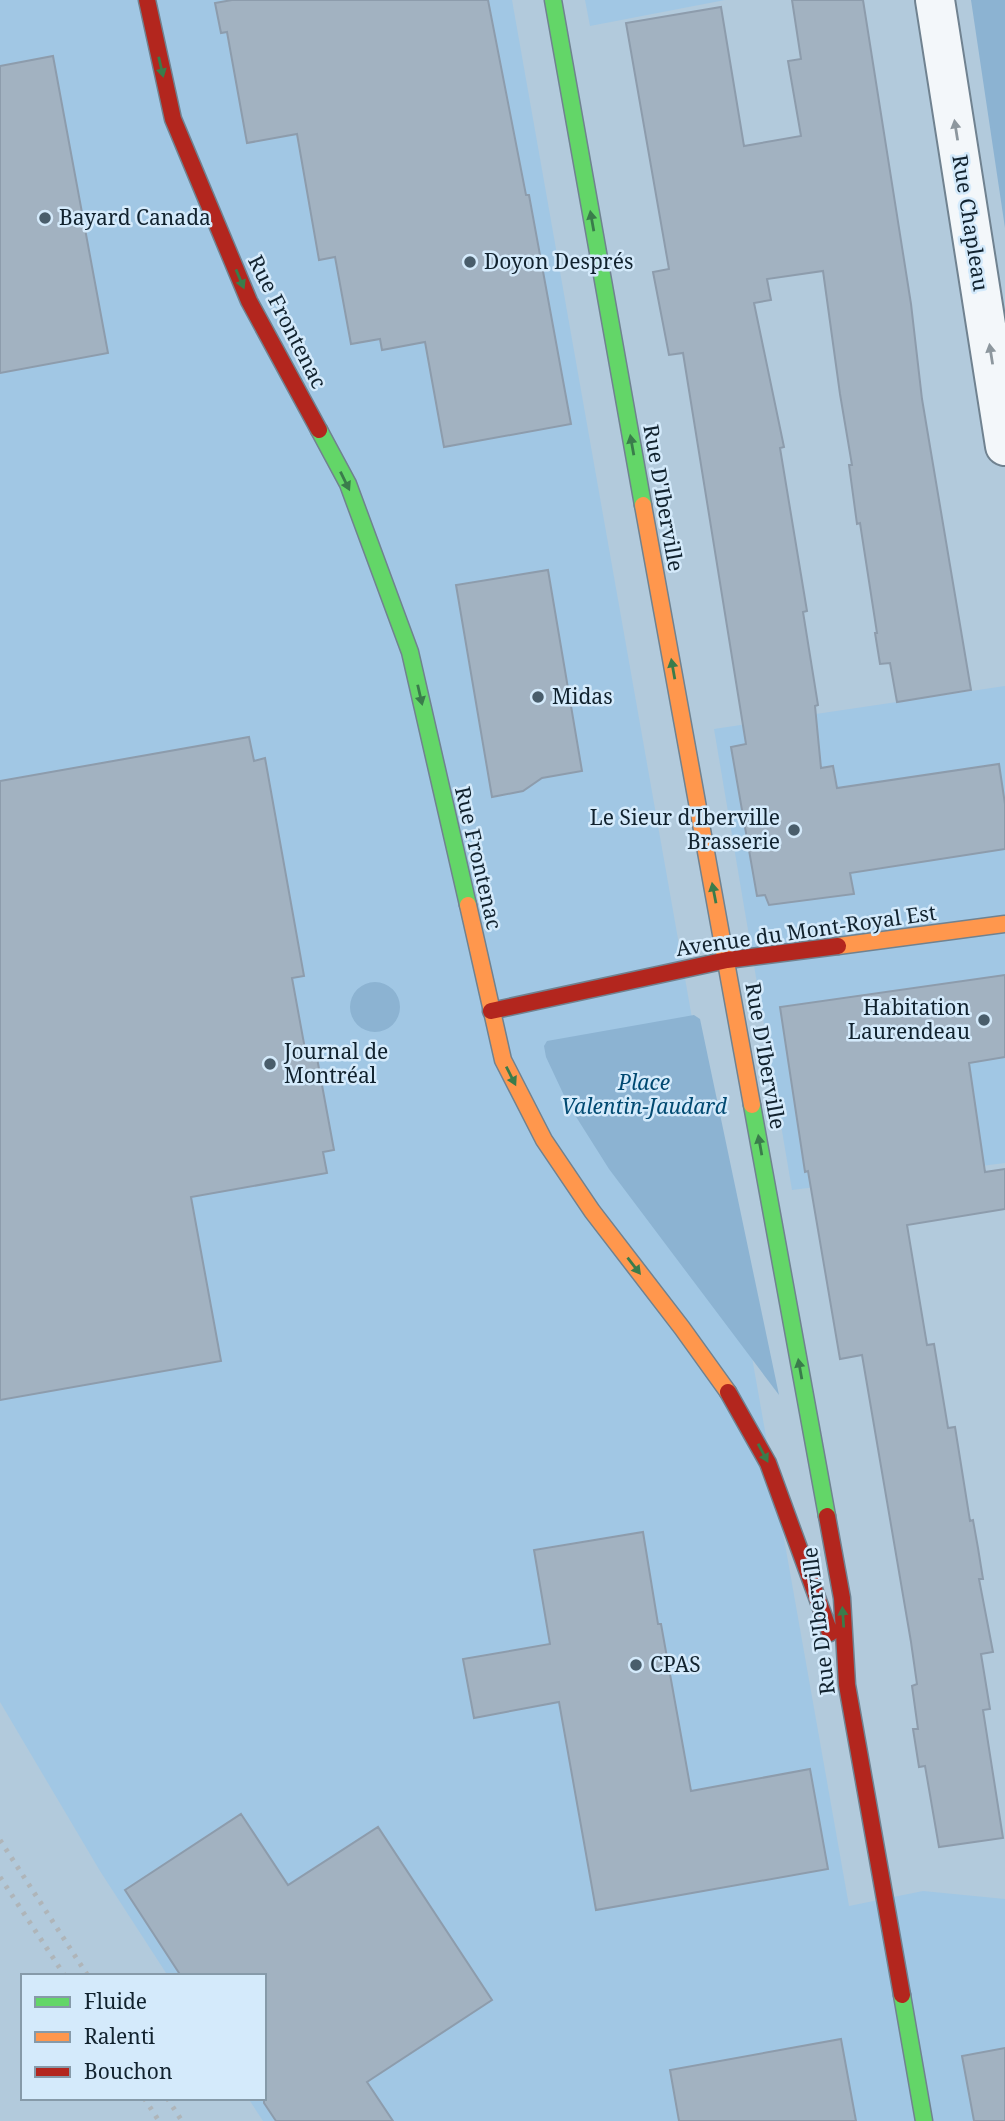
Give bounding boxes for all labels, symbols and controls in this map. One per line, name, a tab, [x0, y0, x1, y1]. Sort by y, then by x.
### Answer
one-way arrow	[156, 56, 167, 78]
one-way arrow	[950, 119, 961, 141]
street label: Rue Chapleau	[946, 153, 996, 293]
place label: Bayard Canada	[59, 203, 211, 231]
marker: Bayard Canada	[37, 210, 53, 226]
one-way arrow	[586, 210, 597, 232]
place label: Doyon Després	[484, 247, 633, 275]
street label: Rue Frontenac	[242, 250, 334, 393]
marker: Doyon Després	[462, 254, 478, 270]
one-way arrow	[235, 269, 246, 290]
one-way arrow	[985, 343, 996, 365]
street label: Rue D'Iberville	[637, 422, 691, 573]
one-way arrow	[626, 434, 637, 456]
one-way arrow	[340, 471, 351, 491]
one-way arrow	[667, 658, 678, 680]
place label: Midas	[552, 682, 613, 710]
one-way arrow	[415, 684, 426, 706]
marker: Midas	[530, 689, 546, 705]
street label: Rue Frontenac	[449, 783, 509, 932]
place label: Le Sieur d'Iberville Brasserie	[590, 803, 780, 855]
marker: Le Sieur d'Iberville Brasserie	[786, 822, 802, 838]
one-way arrow	[708, 882, 719, 904]
street label: Avenue du Mont-Royal Est	[674, 898, 938, 962]
street label: Rue D'Iberville	[739, 980, 793, 1131]
place label: Habitation Laurendeau	[848, 993, 970, 1045]
marker: Habitation Laurendeau	[976, 1012, 992, 1028]
place label: Journal de Montréal	[283, 1037, 388, 1089]
marker: Journal de Montréal	[262, 1056, 278, 1072]
one-way arrow	[504, 1066, 516, 1086]
park label: Place Valentin-Jaudard	[561, 1068, 728, 1120]
one-way arrow	[754, 1134, 765, 1156]
one-way arrow	[627, 1256, 642, 1274]
one-way arrow	[794, 1358, 805, 1380]
one-way arrow	[757, 1443, 768, 1463]
street label: Rue D'Iberville	[795, 1546, 841, 1697]
one-way arrow	[837, 1606, 848, 1628]
place label: CPAS	[650, 1650, 701, 1678]
marker: CPAS	[628, 1657, 644, 1673]
legend	[21, 1974, 266, 2100]
text: Fluide	[84, 1987, 147, 2015]
text: Ralenti	[84, 2022, 155, 2050]
text: Bouchon	[84, 2057, 173, 2085]

